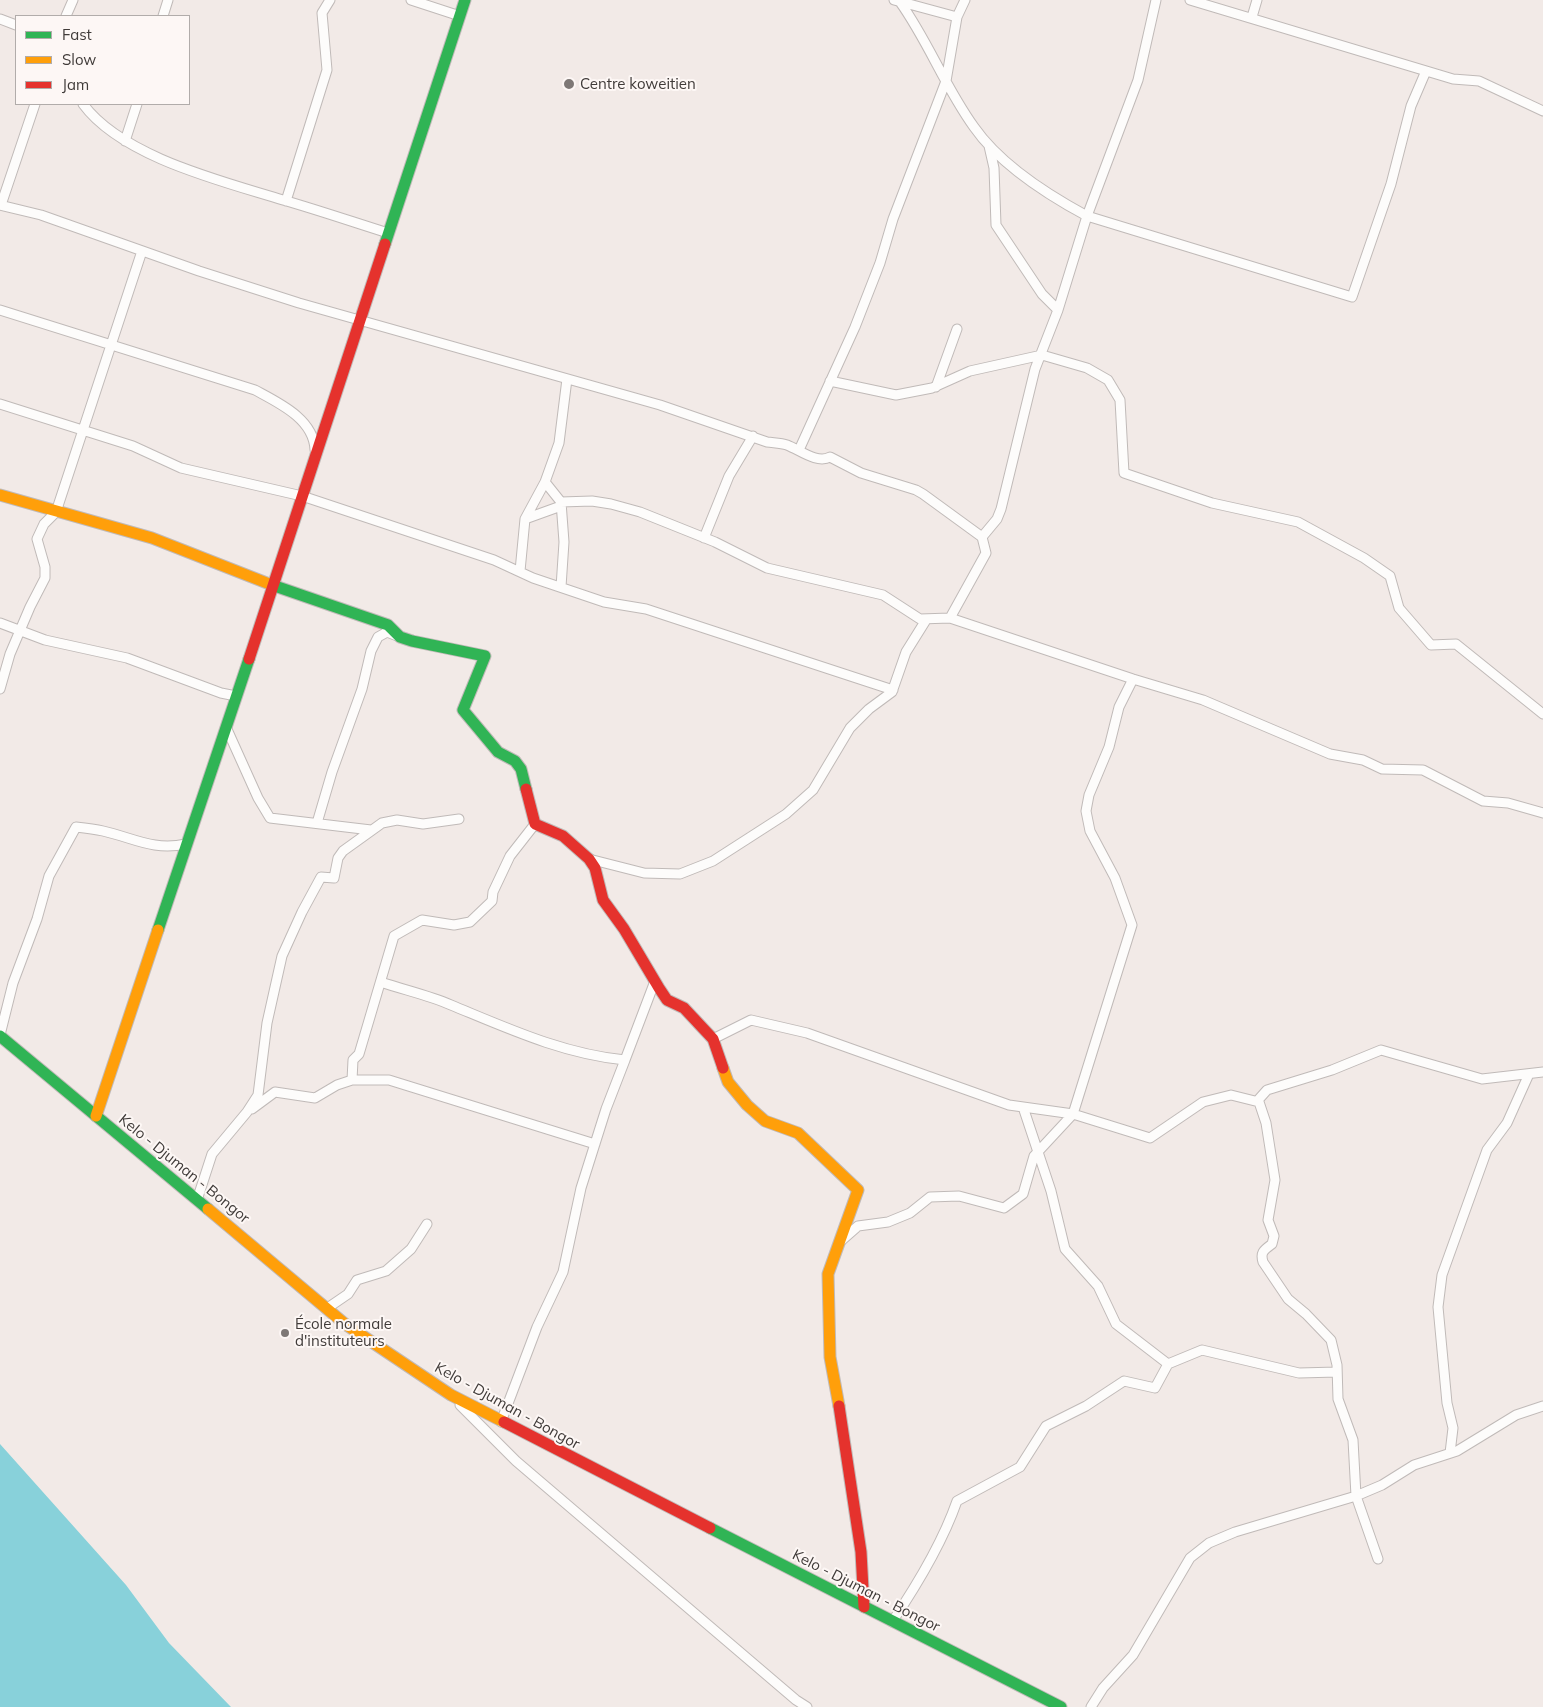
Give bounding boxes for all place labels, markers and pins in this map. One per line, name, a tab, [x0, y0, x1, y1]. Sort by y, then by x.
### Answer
place label: Centre koweitien	[580, 75, 696, 93]
marker: Centre koweitien	[562, 77, 576, 91]
place label: École normale d'instituteurs	[295, 1315, 392, 1350]
marker: École normale d'instituteurs	[279, 1327, 291, 1339]

